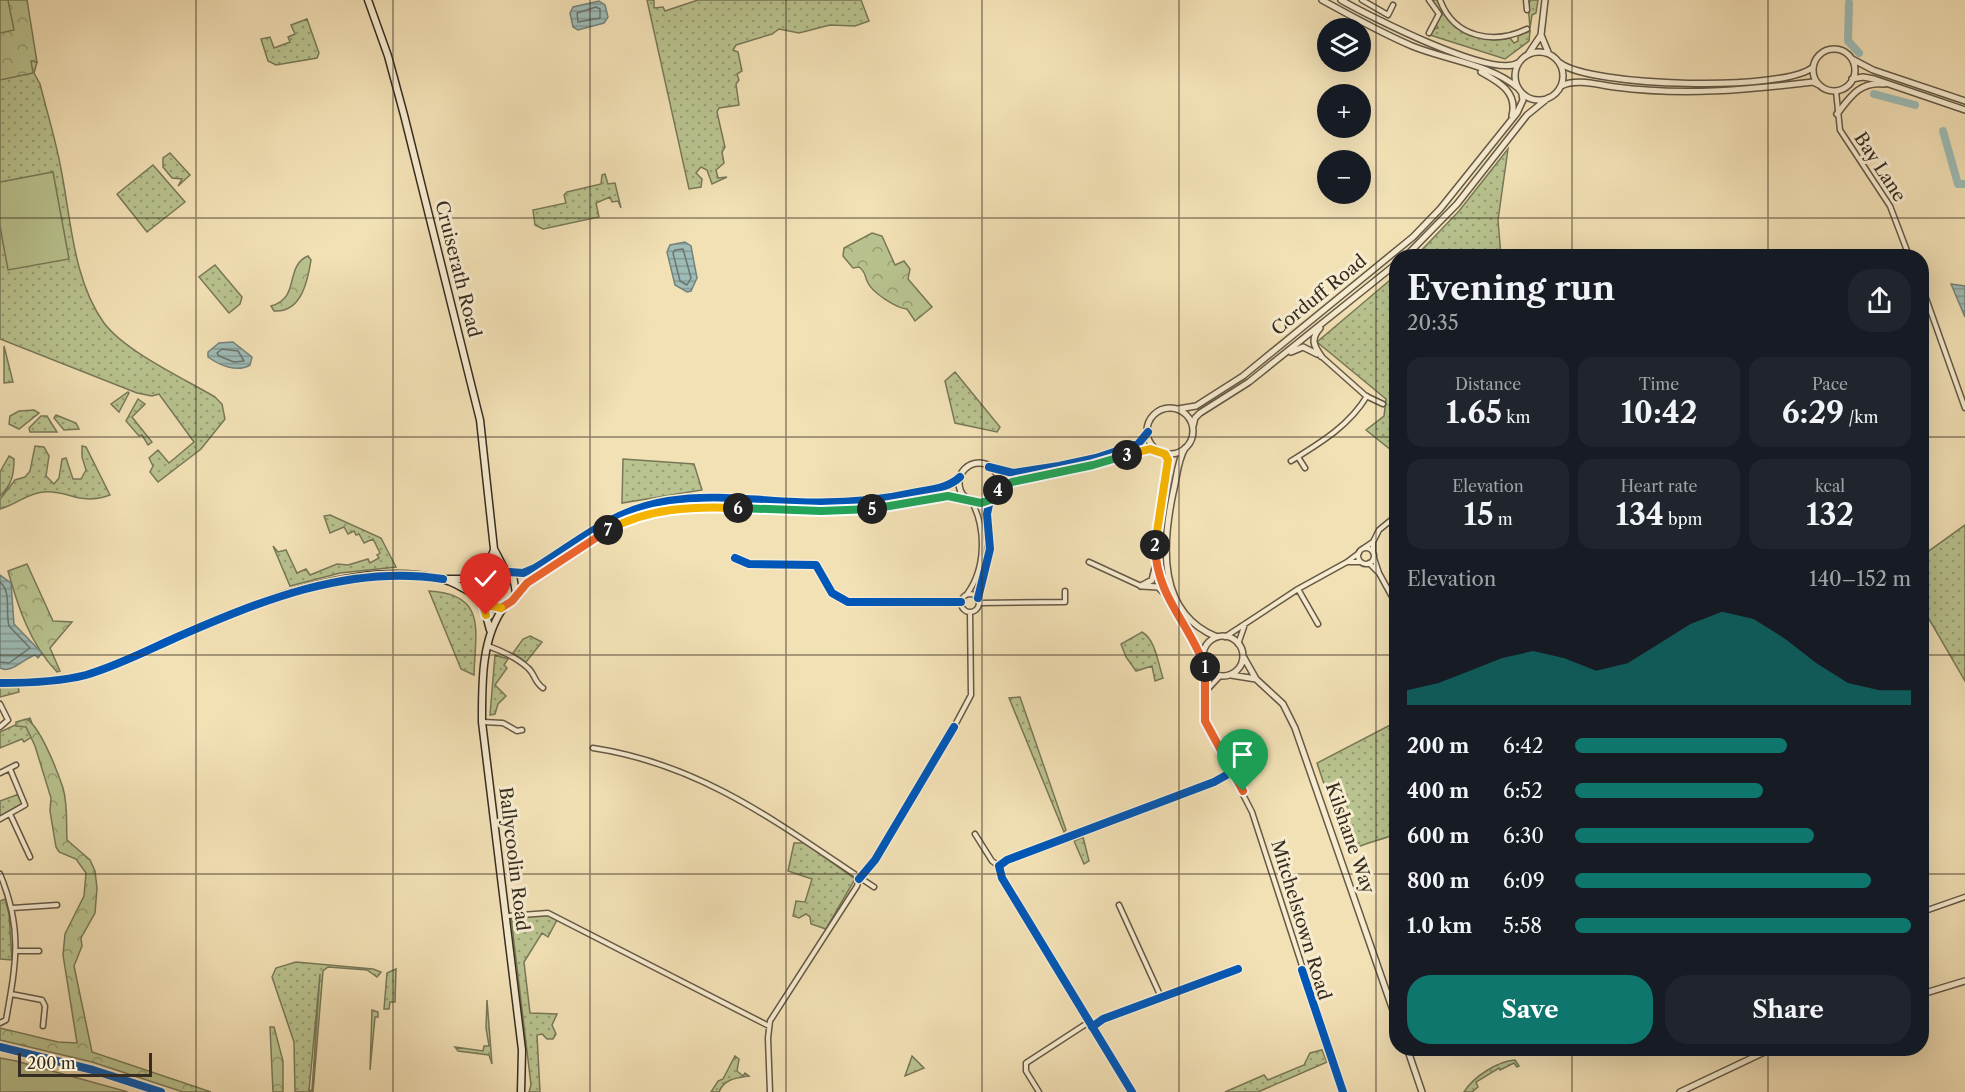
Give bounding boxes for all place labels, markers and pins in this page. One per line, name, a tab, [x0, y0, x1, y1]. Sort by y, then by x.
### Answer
pin: 3	[1112, 440, 1142, 470]
pin: 4	[983, 475, 1013, 505]
pin: 6	[723, 493, 753, 523]
pin: 5	[857, 494, 887, 524]
pin: 7	[593, 515, 623, 545]
pin: 2	[1140, 530, 1170, 560]
pin	[460, 553, 511, 615]
pin: 1	[1190, 652, 1220, 682]
pin	[1217, 729, 1268, 791]

